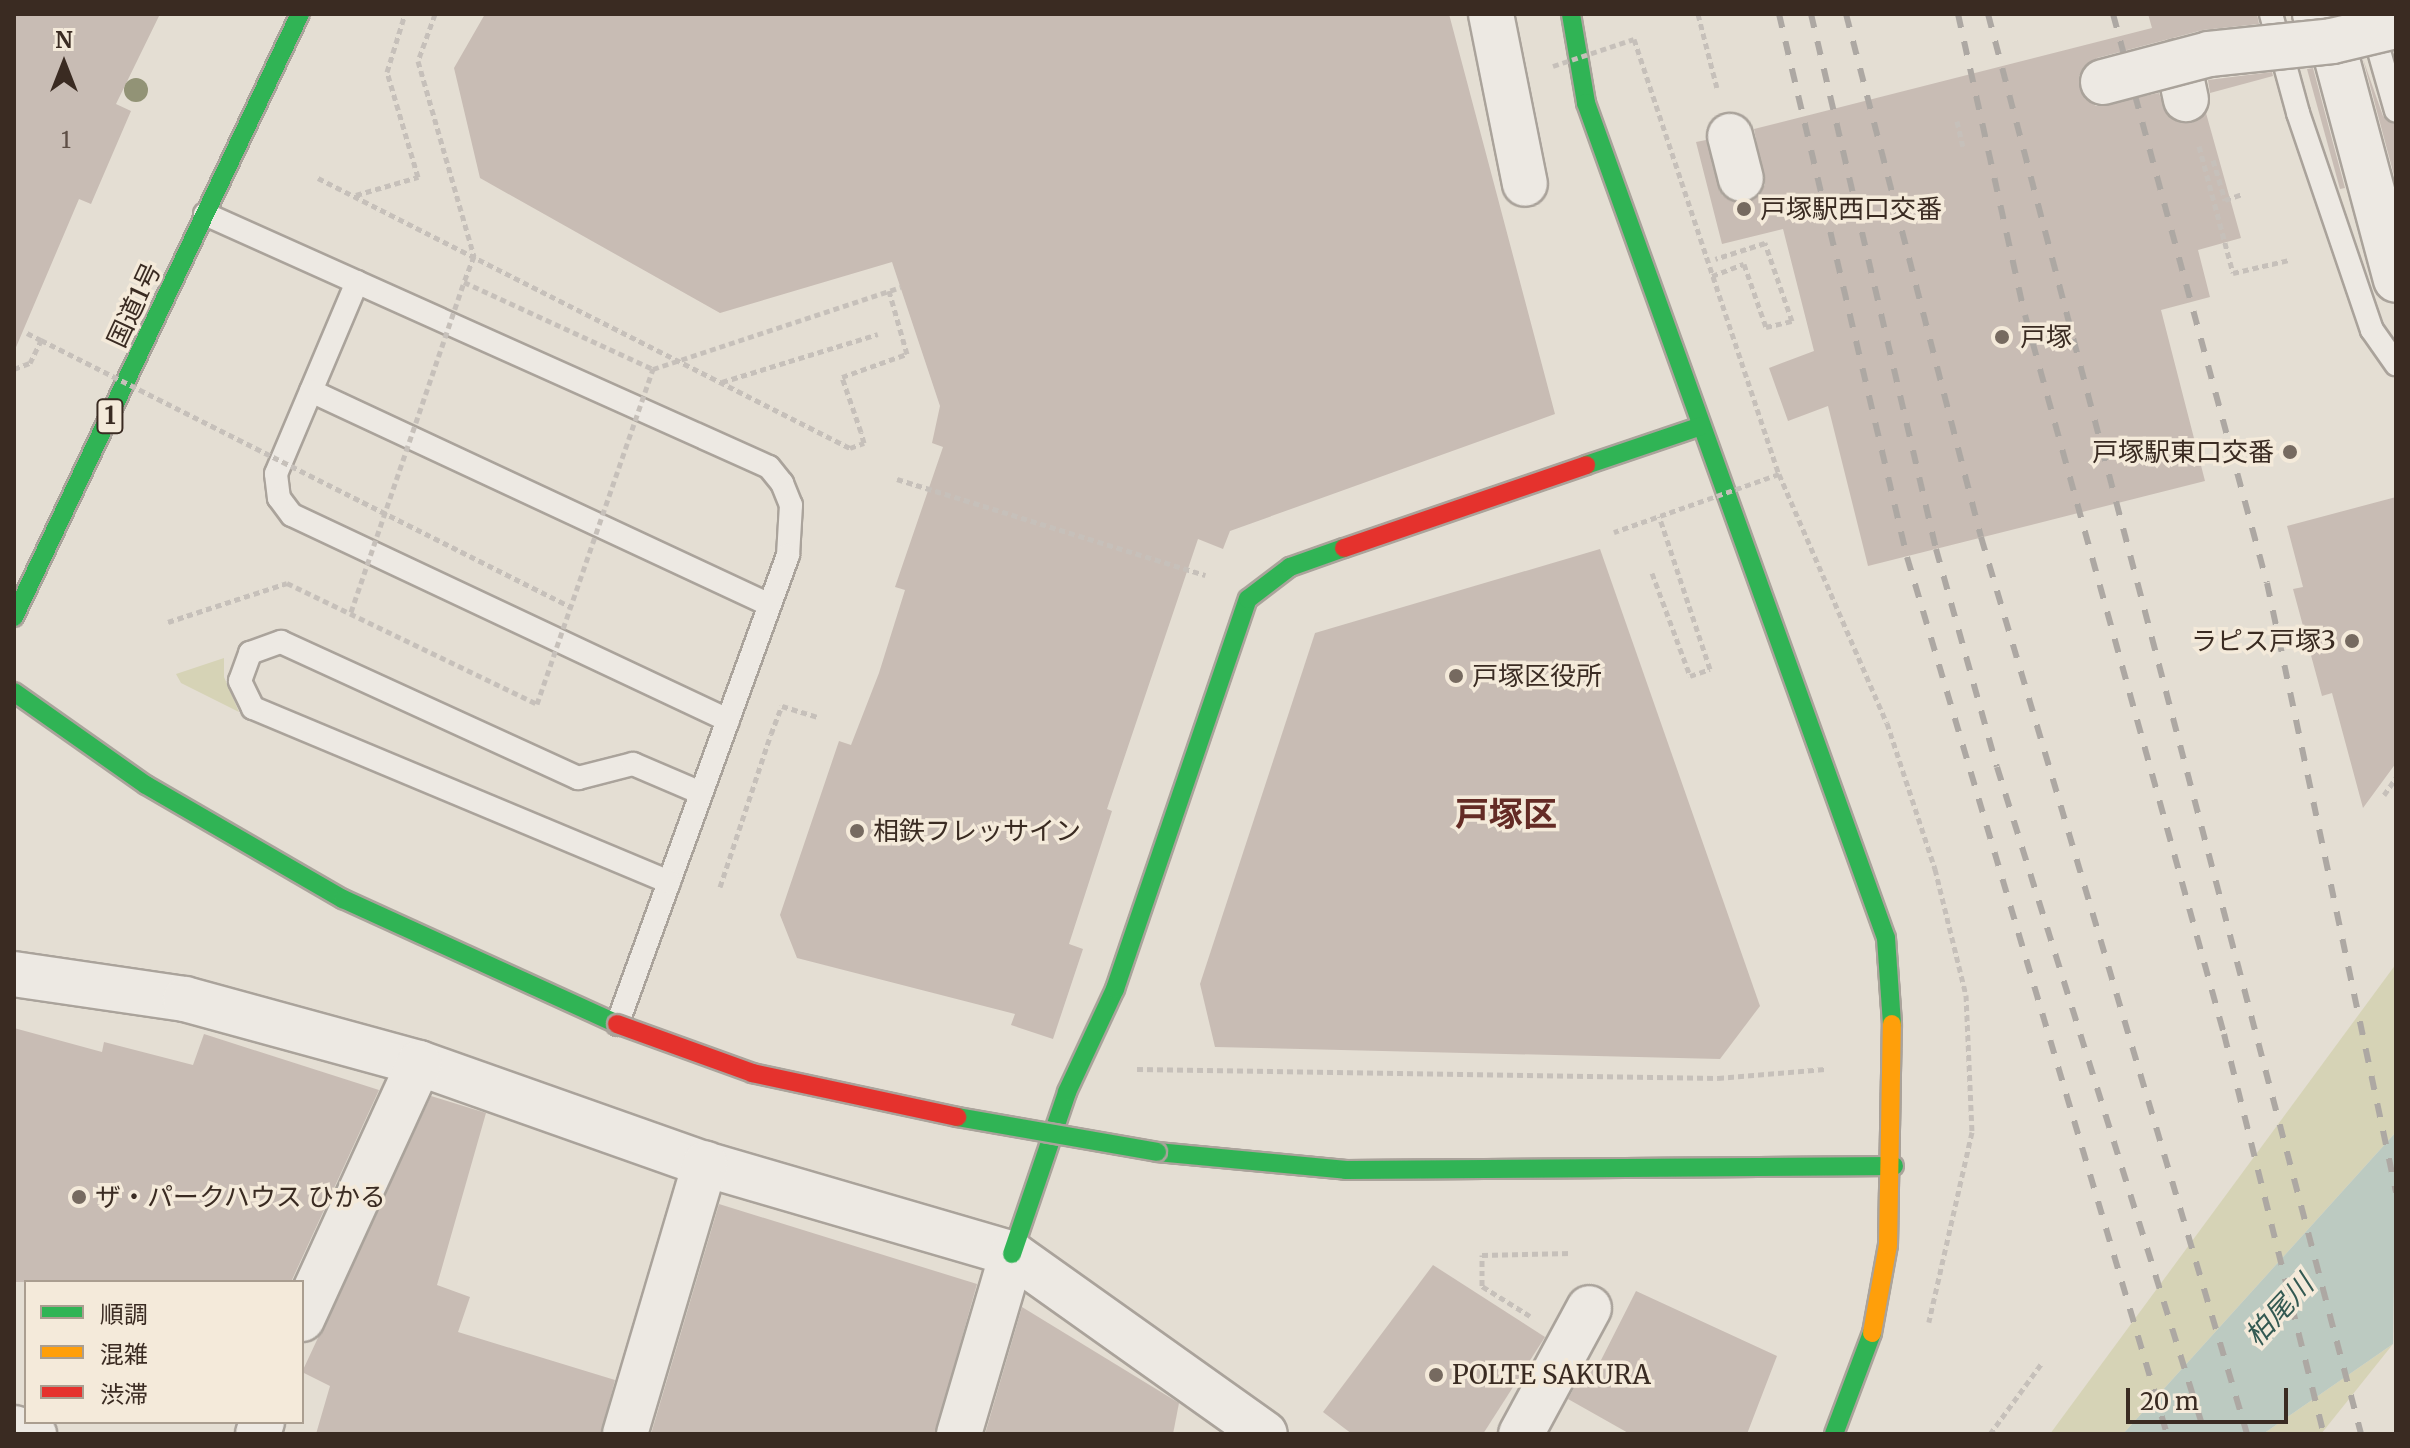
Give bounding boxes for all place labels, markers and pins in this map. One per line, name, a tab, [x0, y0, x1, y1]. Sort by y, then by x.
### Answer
place label: 戸塚駅西口交番	[1760, 193, 1942, 225]
marker: 戸塚駅西口交番	[1735, 200, 1753, 218]
place label: 戸塚	[2020, 321, 2072, 353]
marker: 戸塚	[1991, 326, 2013, 348]
place label: 戸塚駅東口交番	[2092, 436, 2274, 468]
marker: 戸塚駅東口交番	[2281, 443, 2299, 461]
place label: ラピス戸塚3	[2191, 625, 2336, 657]
marker: ラピス戸塚3	[2343, 632, 2361, 650]
place label: 戸塚区役所	[1472, 660, 1602, 692]
marker: 戸塚区役所	[1447, 667, 1465, 685]
place label: 相鉄フレッサイン	[873, 815, 1081, 847]
marker: 相鉄フレッサイン	[848, 822, 866, 840]
place label: ザ・パークハウス ひかる	[95, 1181, 387, 1213]
marker: ザ・パークハウス ひかる	[70, 1188, 88, 1206]
place label: POLTE SAKURA	[1452, 1359, 1651, 1391]
marker: POLTE SAKURA	[1427, 1366, 1445, 1384]

